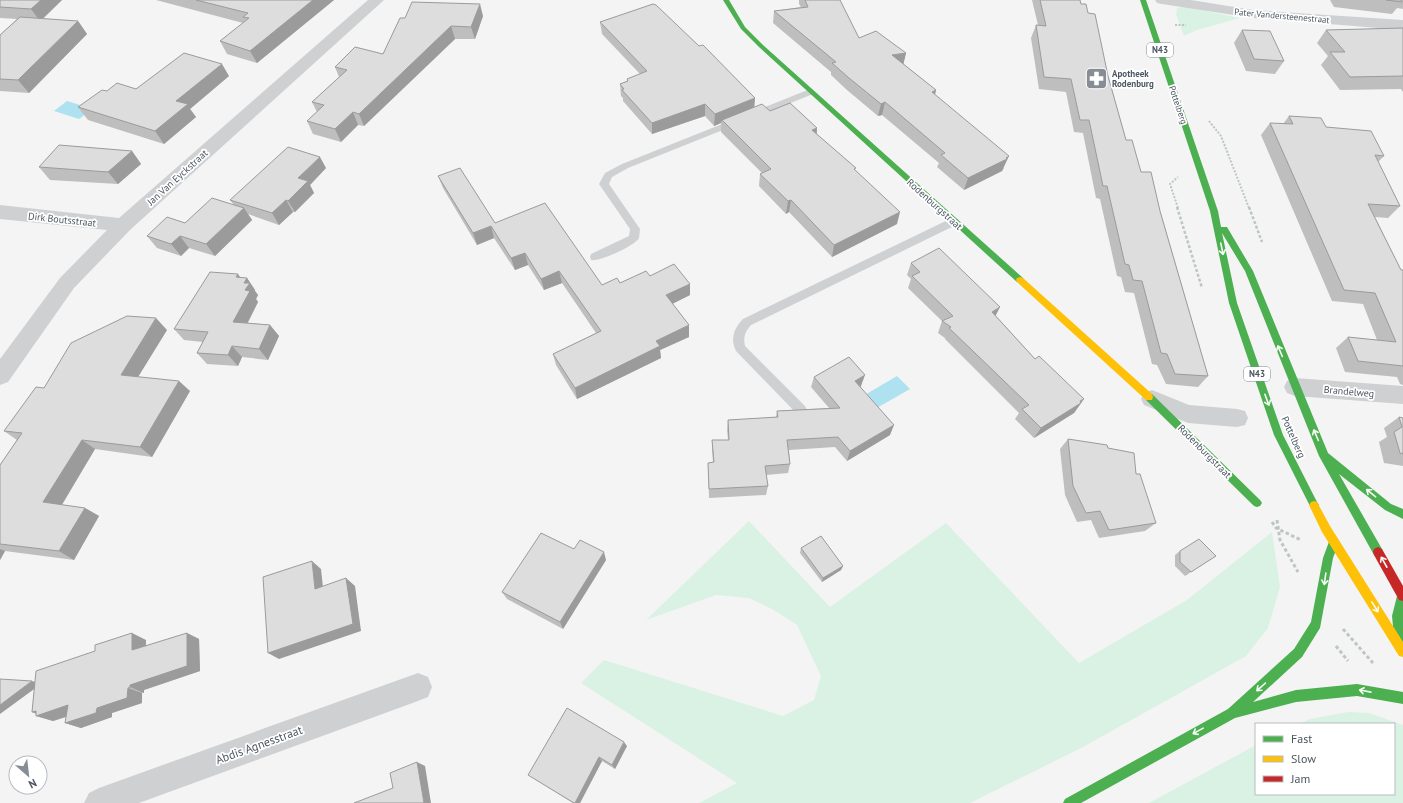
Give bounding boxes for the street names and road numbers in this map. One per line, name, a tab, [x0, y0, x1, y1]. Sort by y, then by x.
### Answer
street label: Pater Vandersteenestraat	[1234, 6, 1330, 25]
road number: N43	[1147, 43, 1173, 57]
street label: Pottelberg	[1167, 84, 1190, 126]
street label: Jan Van Eyckstraat	[143, 146, 211, 209]
street label: Rodenburgstraat	[904, 176, 966, 233]
street label: Dirk Boutsstraat	[27, 209, 97, 230]
road number: N43	[1244, 367, 1270, 381]
street label: Brandelweg	[1323, 383, 1375, 400]
street label: Pottelberg	[1279, 414, 1309, 460]
street label: Rodenburgstraat	[1175, 422, 1235, 481]
street label: Abdis Agnesstraat	[213, 722, 304, 767]

